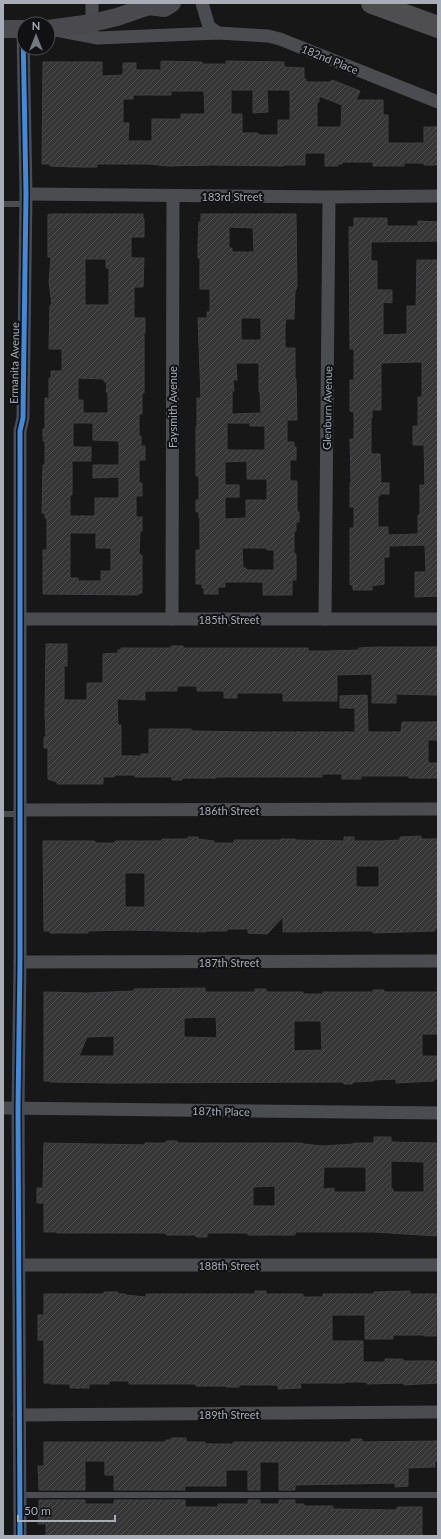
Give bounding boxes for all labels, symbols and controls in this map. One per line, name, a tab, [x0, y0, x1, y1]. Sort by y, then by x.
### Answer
north arrow	[16, 16, 56, 56]
text: N	[32, 19, 40, 32]
street label: 182nd Place	[300, 42, 360, 76]
street label: 183rd Street	[202, 190, 262, 203]
street label: Ermanita Avenue	[7, 322, 21, 404]
street label: Faysmith Avenue	[166, 366, 179, 448]
street label: Glenburn Avenue	[320, 366, 334, 450]
street label: 185th Street	[198, 613, 260, 626]
street label: 186th Street	[198, 804, 260, 817]
street label: 187th Street	[198, 956, 260, 969]
street label: 187th Place	[192, 1104, 250, 1118]
street label: 188th Street	[198, 1259, 260, 1272]
street label: 189th Street	[198, 1408, 260, 1421]
scale bar	[18, 1497, 115, 1523]
text: 50 m	[24, 1503, 51, 1518]

